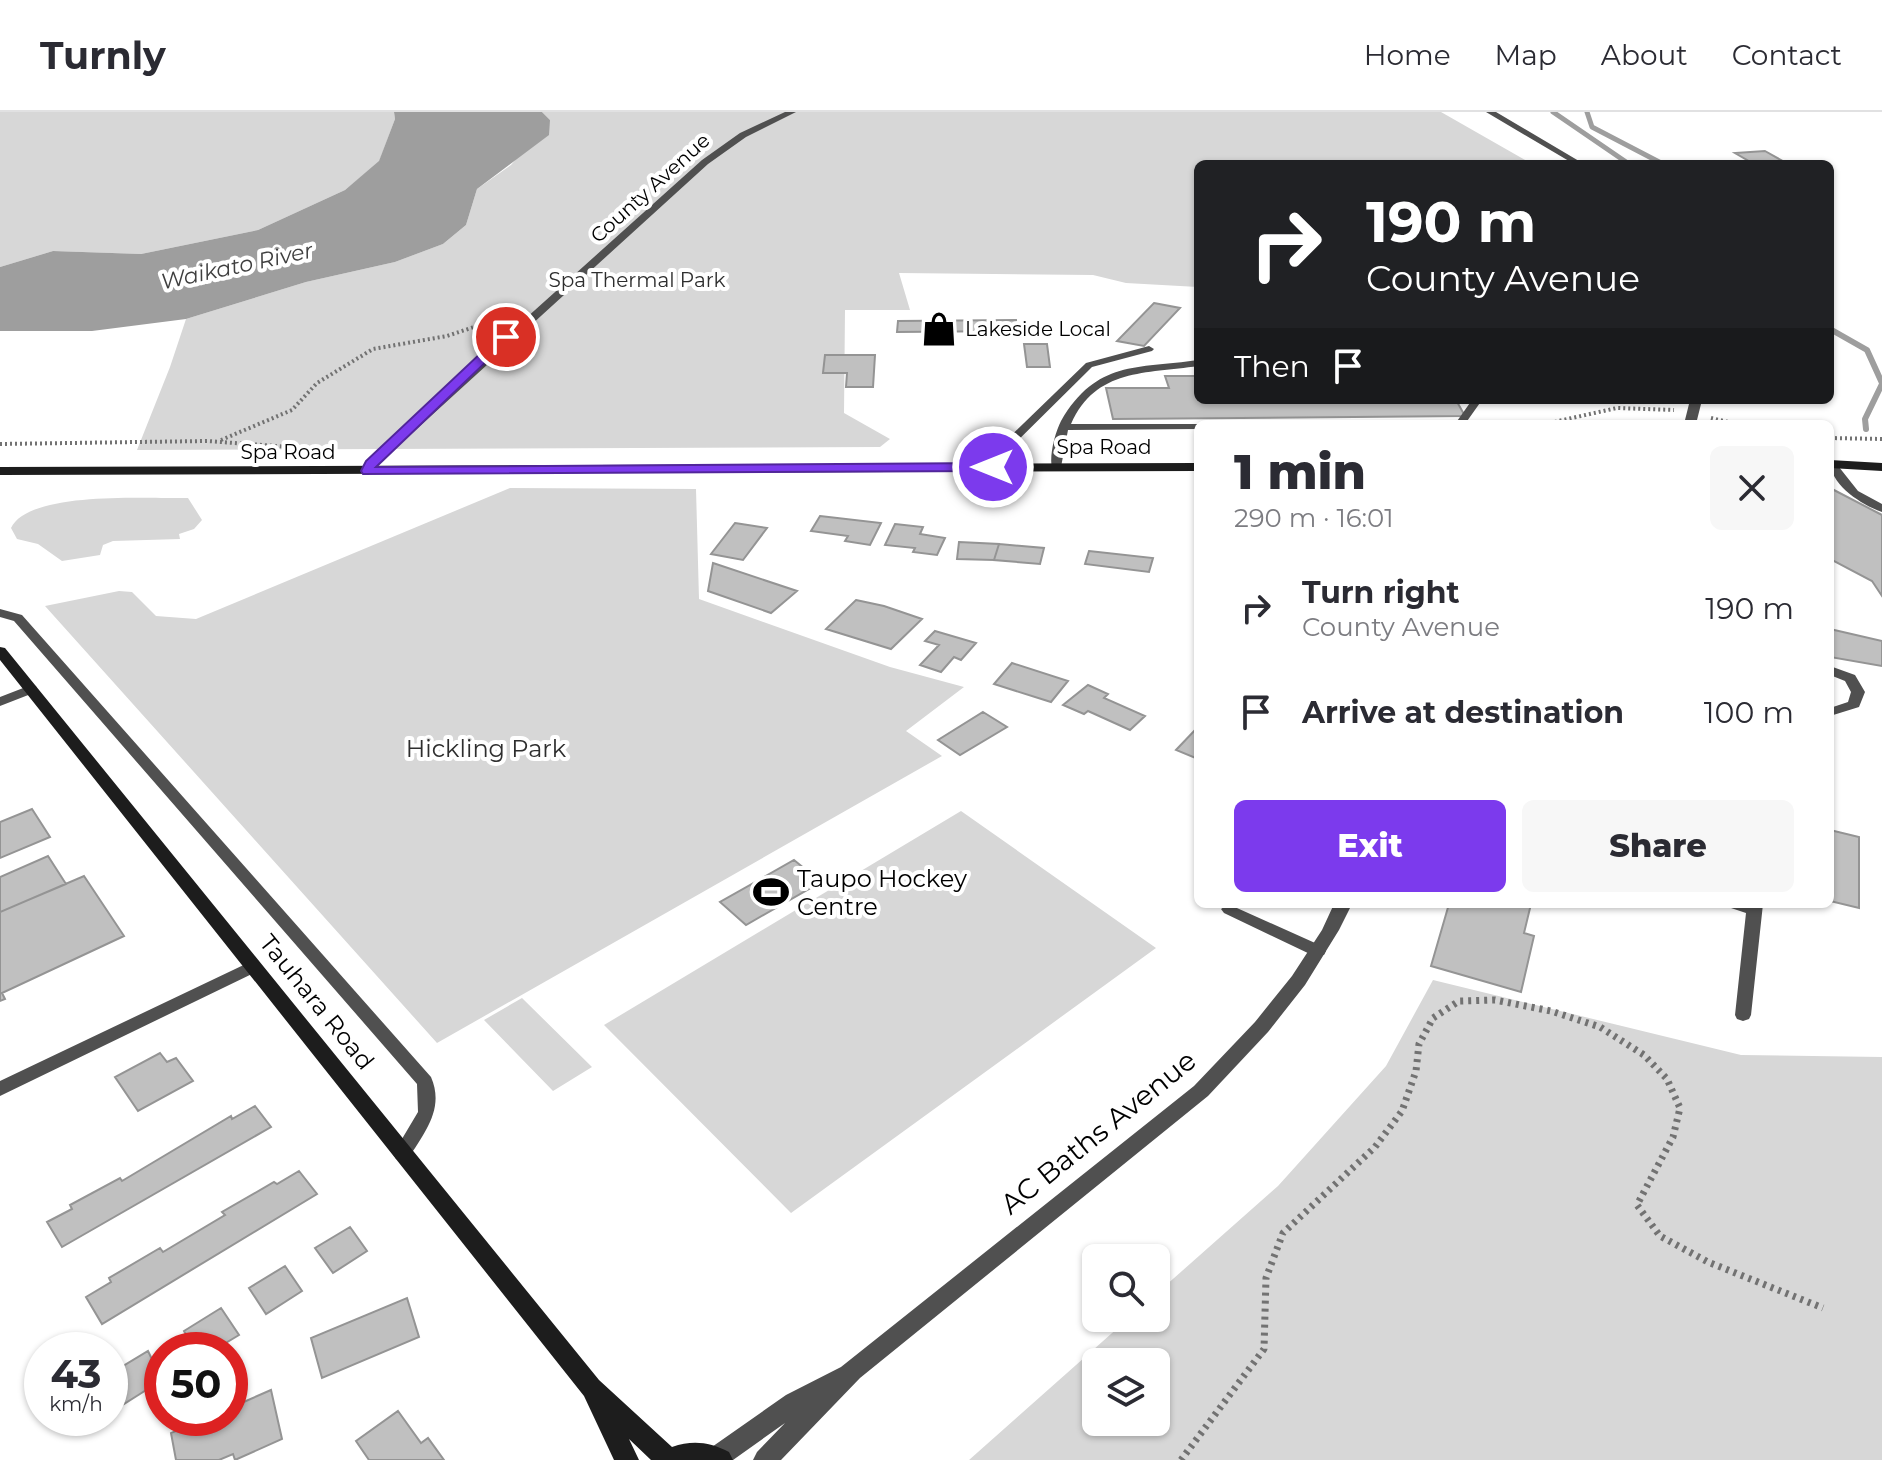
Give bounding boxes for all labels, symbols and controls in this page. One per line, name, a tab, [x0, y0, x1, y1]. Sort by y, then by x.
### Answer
text: Turnly	[40, 32, 166, 79]
text: Home	[1364, 38, 1451, 72]
text: Map	[1495, 38, 1557, 72]
text: About	[1601, 38, 1688, 72]
text: Contact	[1732, 38, 1842, 72]
street label: County Avenue	[585, 128, 715, 248]
text: 190 m	[1366, 188, 1536, 256]
icon: right	[1234, 192, 1338, 296]
water label: Waikato River	[158, 236, 317, 295]
text: County Avenue	[1366, 256, 1640, 300]
park label: Spa Thermal Park	[548, 268, 726, 292]
pin	[472, 303, 540, 371]
shop icon: Lakeside Local	[920, 310, 958, 348]
icon: arrive	[484, 315, 528, 359]
place label: Lakeside Local	[965, 317, 1111, 341]
icon: arrive	[1326, 344, 1370, 388]
text: Then	[1234, 348, 1310, 385]
position arrow	[951, 425, 1035, 509]
street label: Spa Road	[1056, 435, 1152, 459]
street label: Spa Road	[240, 440, 336, 464]
text: 1 min	[1234, 443, 1366, 501]
button: close	[1710, 446, 1794, 530]
text: 290 m · 16:01	[1234, 502, 1394, 534]
text: Turn right	[1302, 574, 1459, 611]
icon: right	[1234, 586, 1278, 630]
text: 190 m	[1705, 590, 1794, 627]
text: County Avenue	[1302, 611, 1500, 643]
icon: arrive	[1234, 690, 1278, 734]
text: Arrive at destination	[1302, 694, 1624, 731]
text: 100 m	[1704, 694, 1794, 731]
park label: Hickling Park	[406, 734, 567, 763]
button: Exit	[1234, 800, 1506, 892]
button: Share	[1522, 800, 1794, 892]
place label: Taupo Hockey Centre	[797, 864, 967, 921]
sports icon: Taupo Hockey Centre	[752, 873, 790, 911]
street label: Tauhara Road	[254, 929, 380, 1075]
street label: AC Baths Avenue	[993, 1043, 1203, 1221]
map controls	[1082, 1244, 1170, 1436]
button: search	[1082, 1244, 1170, 1332]
speed limit sign: 50	[144, 1332, 248, 1436]
button: layers	[1082, 1348, 1170, 1436]
text: 43	[51, 1349, 101, 1398]
text: km/h	[49, 1392, 103, 1416]

